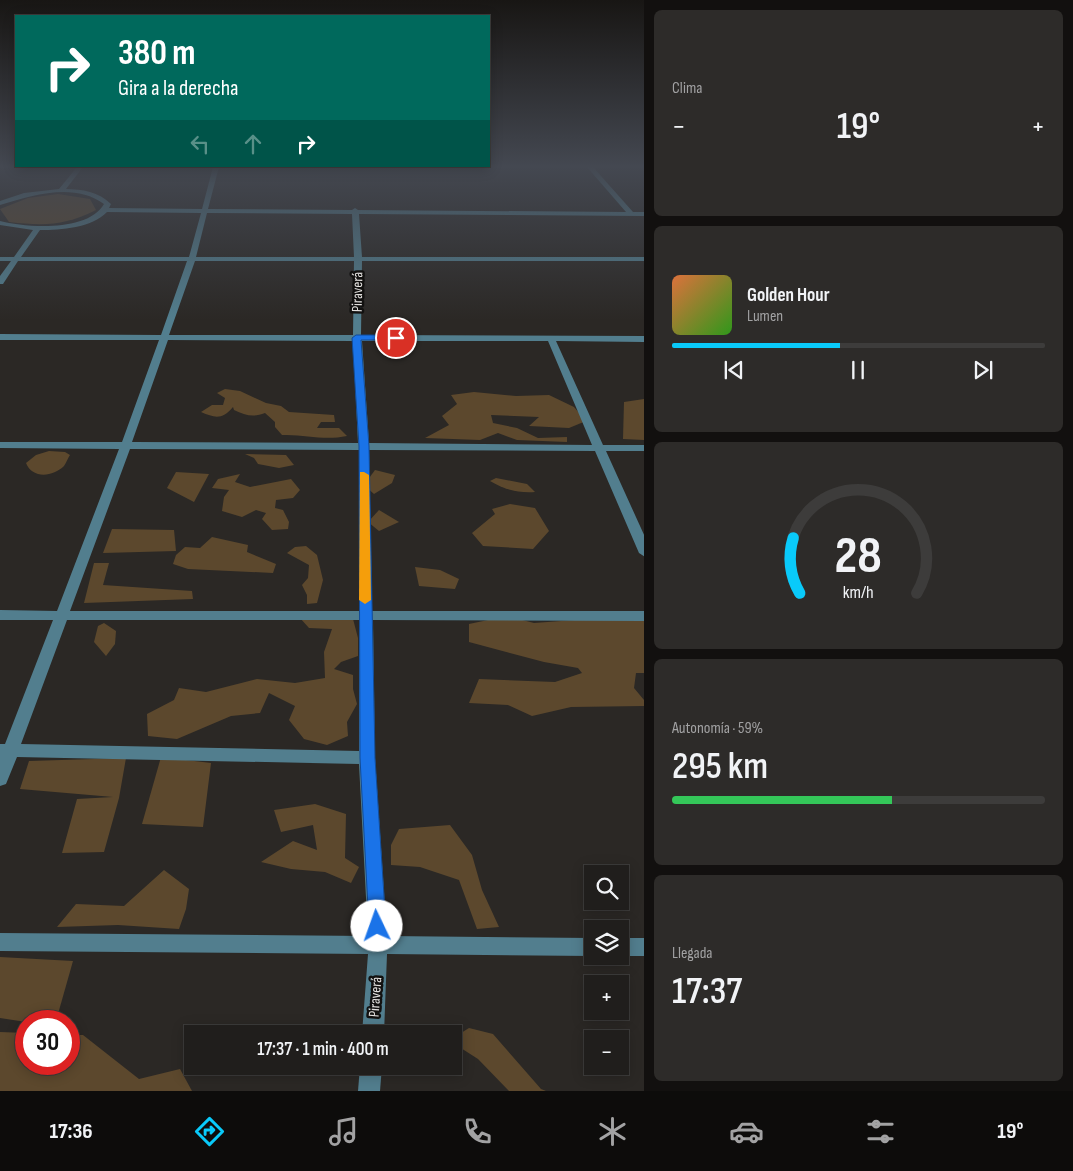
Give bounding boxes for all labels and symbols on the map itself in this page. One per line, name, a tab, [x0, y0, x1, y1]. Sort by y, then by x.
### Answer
street label: Piraverá	[348, 271, 367, 312]
pin	[375, 317, 417, 359]
position arrow	[350, 899, 402, 951]
street label: Piraverá	[365, 976, 386, 1018]
speed limit sign: 30	[15, 1010, 80, 1075]

